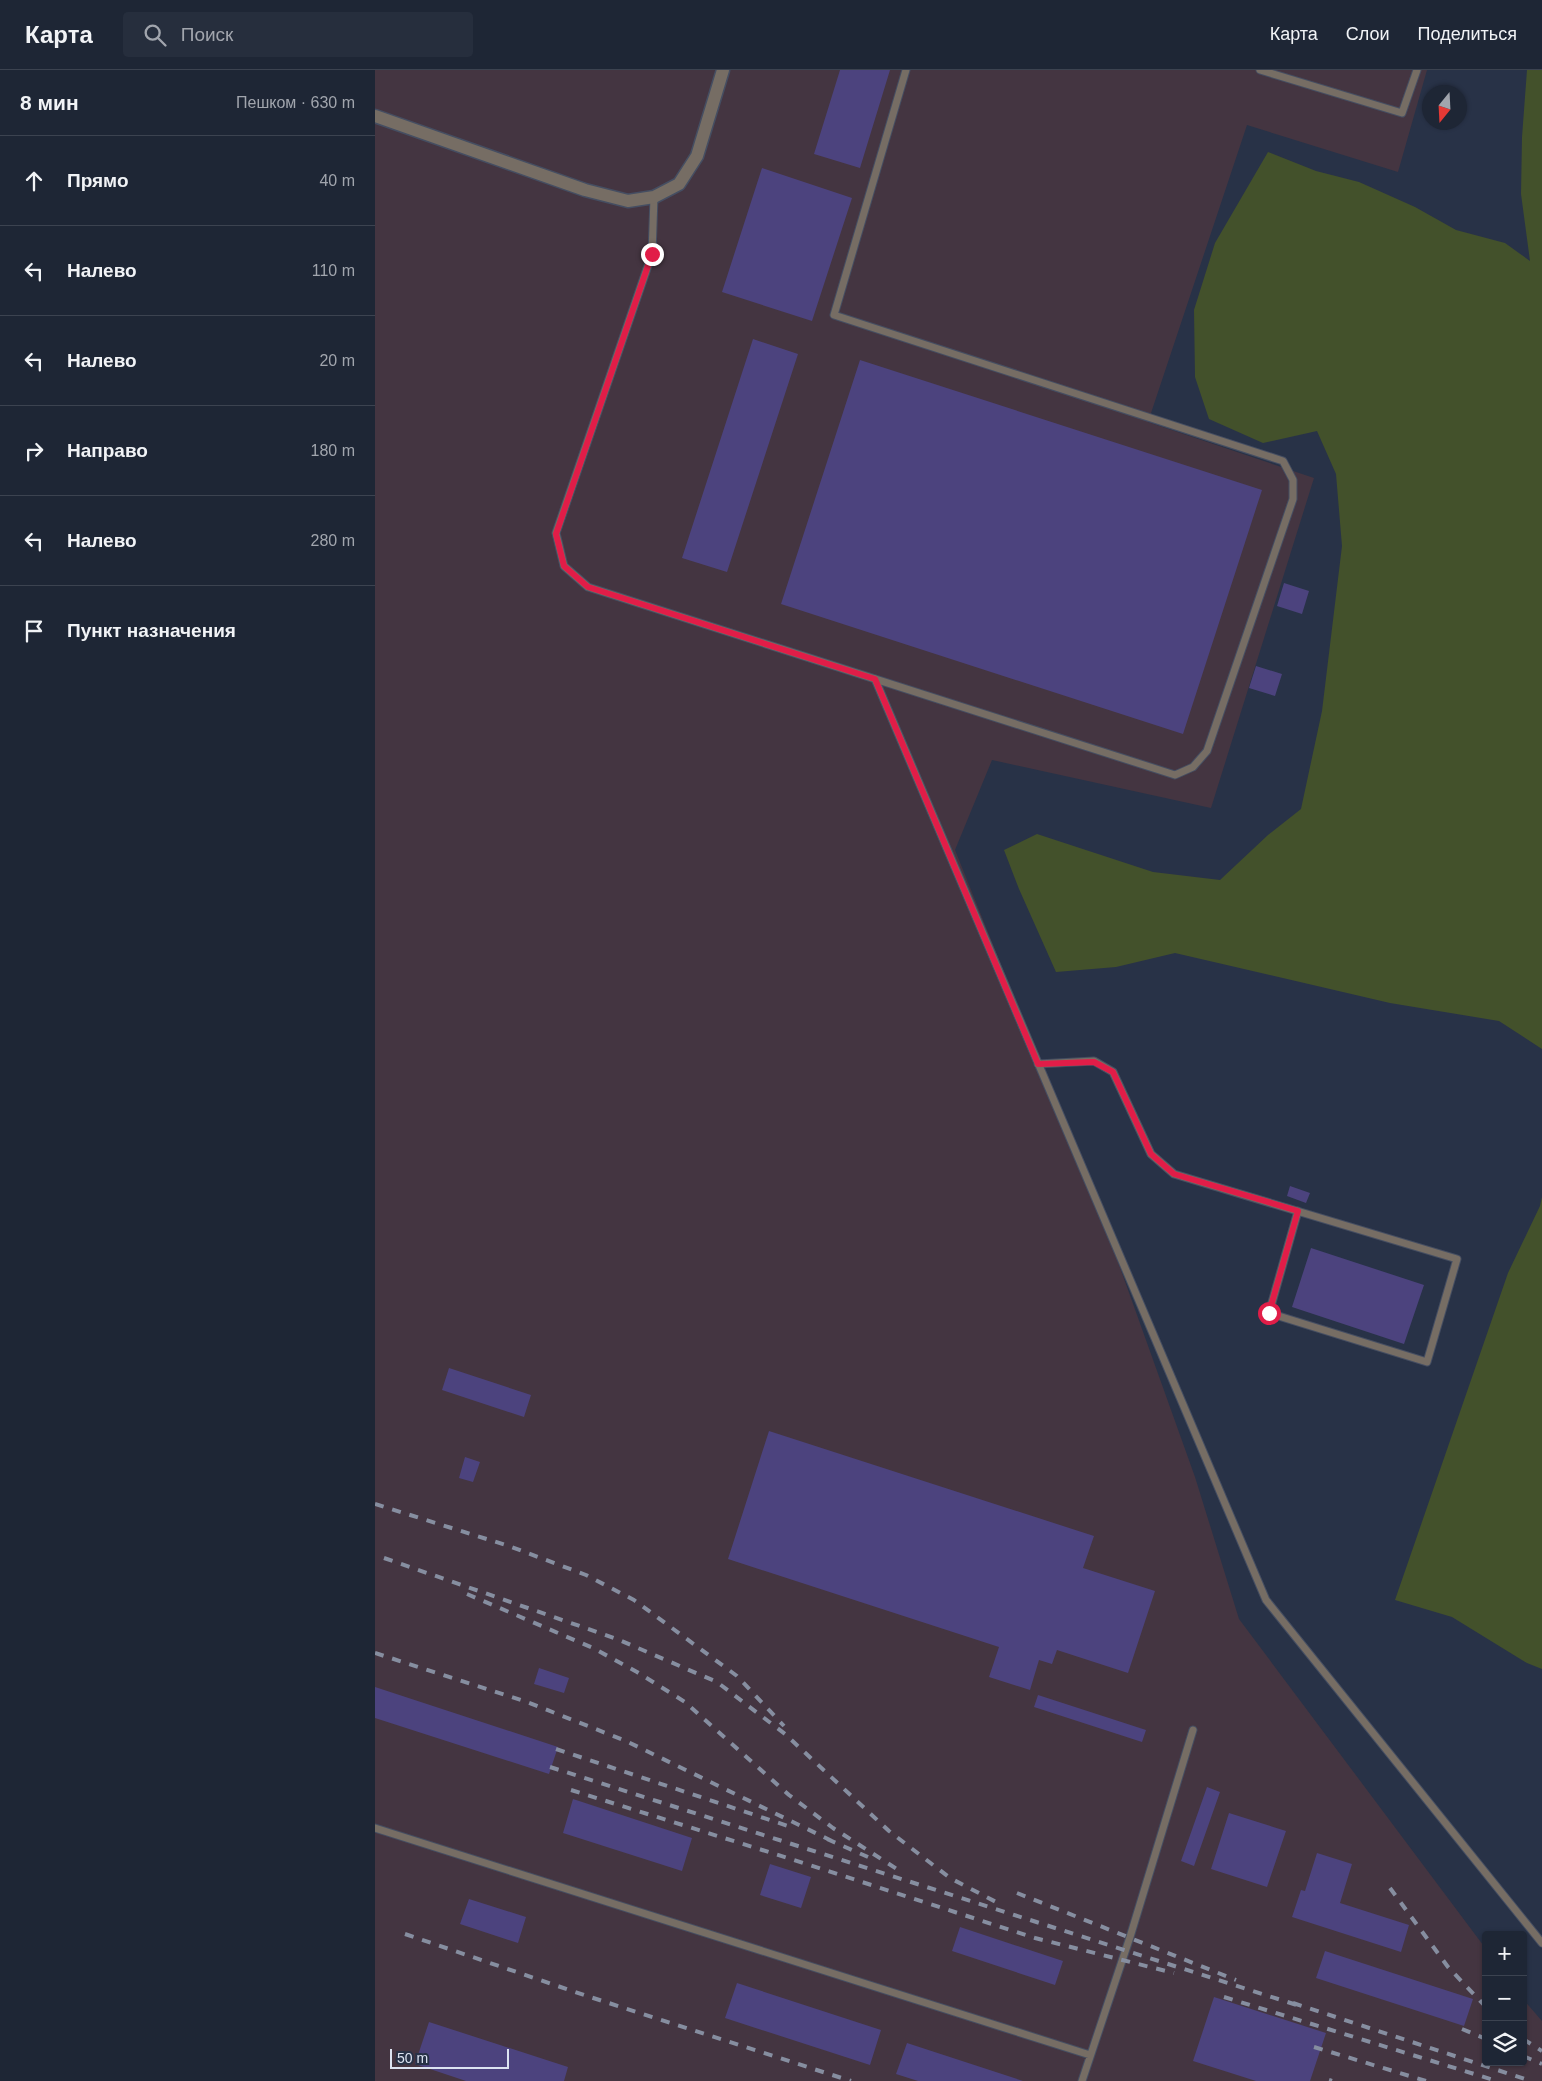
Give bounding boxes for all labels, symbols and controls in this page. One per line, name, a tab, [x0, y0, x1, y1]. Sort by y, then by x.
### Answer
search box	[123, 12, 473, 57]
text: Карта	[25, 21, 93, 48]
icon: search	[141, 21, 169, 49]
text: Поиск	[181, 24, 233, 45]
text: Карта	[1270, 24, 1318, 44]
text: Слои	[1346, 24, 1390, 44]
text: Поделиться	[1418, 24, 1517, 44]
north arrow	[1422, 85, 1467, 130]
text: 8 мин	[20, 91, 79, 114]
text: Пешком · 630 m	[236, 94, 355, 111]
icon: ahead	[20, 167, 48, 195]
text: Прямо	[67, 170, 129, 191]
text: 40 m	[319, 172, 355, 189]
route end	[641, 243, 664, 266]
icon: left	[20, 257, 48, 285]
text: Налево	[67, 260, 137, 281]
text: 110 m	[312, 262, 355, 279]
icon: left	[20, 347, 48, 375]
text: Налево	[67, 350, 137, 371]
text: 20 m	[319, 352, 355, 369]
icon: right	[20, 437, 48, 465]
text: Направо	[67, 440, 148, 461]
text: 180 m	[311, 442, 355, 459]
icon: left	[20, 527, 48, 555]
text: Налево	[67, 530, 137, 551]
text: 280 m	[311, 532, 355, 549]
icon: arrive	[20, 617, 48, 645]
text: Пункт назначения	[67, 620, 236, 641]
route start	[1258, 1302, 1281, 1325]
map controls	[1482, 1931, 1527, 2066]
button: +	[1482, 1931, 1527, 1976]
button: −	[1482, 1976, 1527, 2021]
button: layers	[1482, 2021, 1527, 2066]
scale bar	[390, 2046, 509, 2069]
text: 50 m	[397, 2050, 428, 2066]

